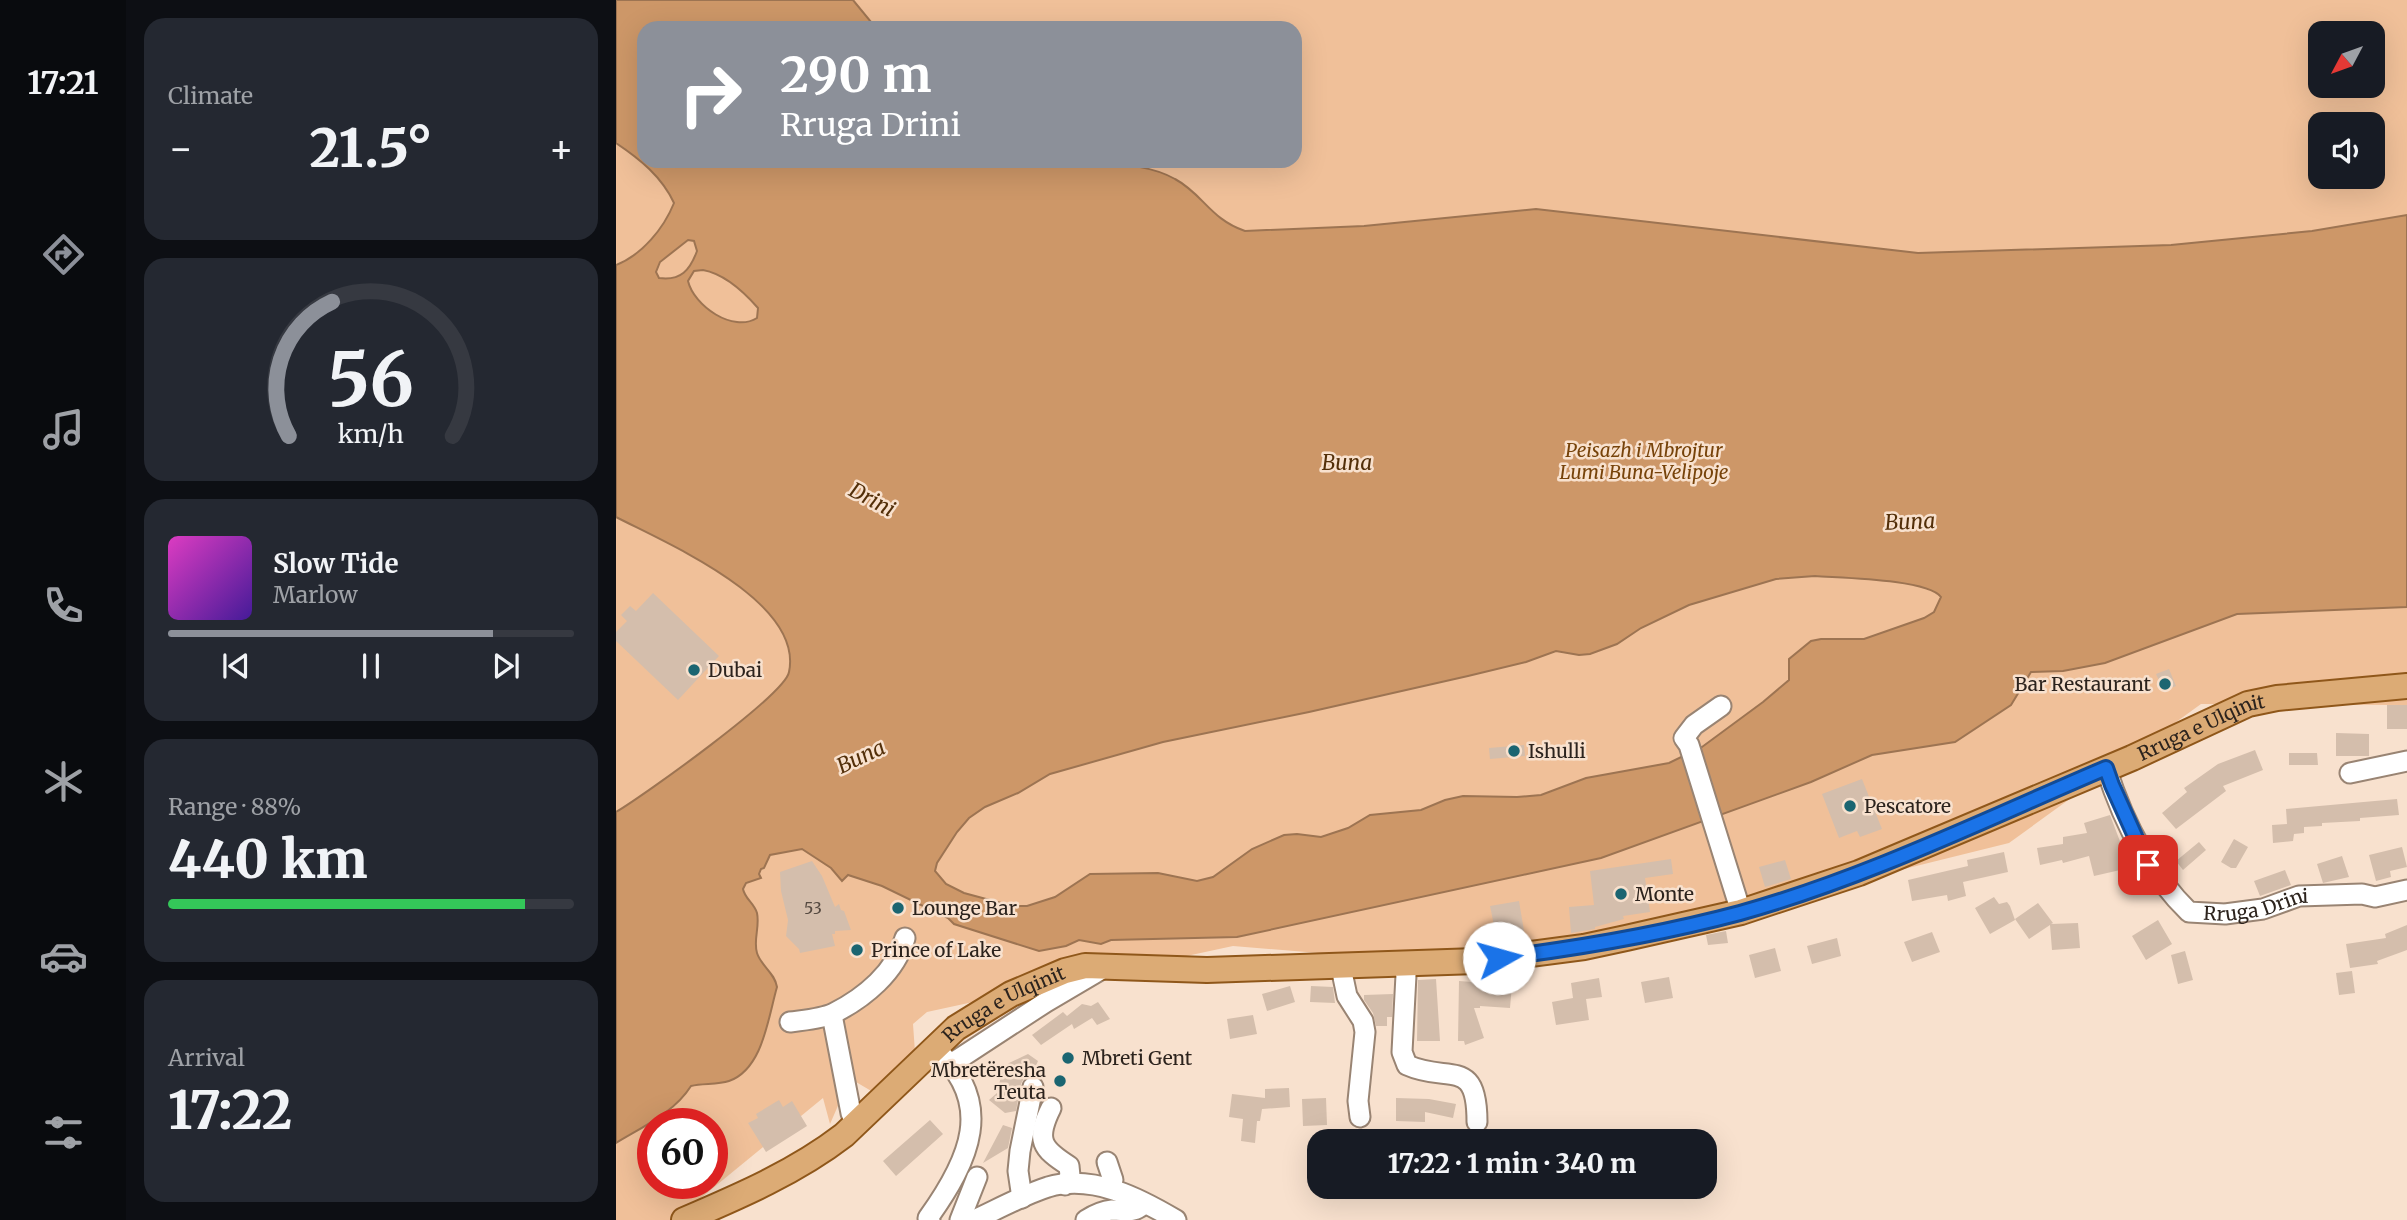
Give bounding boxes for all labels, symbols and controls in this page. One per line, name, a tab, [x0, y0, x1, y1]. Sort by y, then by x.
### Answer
north arrow	[2308, 21, 2385, 98]
map controls	[2308, 21, 2385, 189]
text: 290 m	[780, 44, 932, 105]
icon: right	[665, 49, 756, 140]
text: 17:21	[27, 63, 99, 103]
text: Climate	[168, 81, 253, 110]
text: Rruga Drini	[780, 105, 961, 145]
button: sound	[2308, 112, 2385, 189]
text: 21.5°	[310, 116, 432, 181]
text: −	[168, 125, 193, 172]
text: +	[549, 125, 574, 172]
icon: directions	[39, 230, 88, 279]
text: 56	[328, 334, 414, 426]
icon: music	[39, 405, 88, 454]
text: km/h	[338, 417, 404, 449]
park label: Peisazh i Mbrojtur Lumi Buna-Velipoje	[1559, 438, 1729, 484]
water label: Buna	[1322, 449, 1372, 476]
water label: Drini	[844, 476, 900, 523]
water label: Buna	[1884, 507, 1936, 536]
text: Slow Tide	[273, 547, 399, 580]
text: Marlow	[273, 580, 358, 609]
icon: phone	[39, 581, 88, 630]
icon: previous	[217, 647, 255, 685]
icon: pause	[352, 647, 390, 685]
icon: next	[487, 647, 525, 685]
place label: Dubai	[708, 658, 762, 682]
marker: Dubai	[686, 662, 702, 678]
place label: Bar Restaurant	[2015, 672, 2152, 696]
marker: Bar Restaurant	[2157, 676, 2173, 692]
street label: Rruga e Ulqinit	[2134, 689, 2267, 766]
water label: Buna	[832, 734, 889, 779]
place label: Ishulli	[1528, 739, 1586, 763]
marker: Ishulli	[1506, 743, 1522, 759]
icon: climate	[39, 757, 88, 806]
text: Range · 88%	[168, 792, 301, 821]
place label: Pescatore	[1864, 794, 1951, 818]
marker: Pescatore	[1842, 798, 1858, 814]
text: 440 km	[168, 827, 368, 892]
pin	[2118, 835, 2178, 895]
icon: arrive	[2129, 846, 2167, 884]
place label: Monte	[1635, 882, 1694, 906]
street label: Rruga Drini	[2203, 884, 2309, 926]
marker: Monte	[1613, 886, 1629, 902]
place label: Lounge Bar	[912, 896, 1017, 920]
house number: 53	[804, 898, 822, 918]
marker: Lounge Bar	[890, 900, 906, 916]
position arrow	[1462, 921, 1536, 995]
icon: car	[39, 932, 88, 981]
place label: Prince of Lake	[871, 938, 1001, 962]
marker: Prince of Lake	[849, 942, 865, 958]
street label: Rruga e Ulqinit	[937, 960, 1069, 1047]
text: Arrival	[168, 1043, 245, 1072]
place label: Mbreti Gent	[1082, 1046, 1193, 1070]
marker: Mbreti Gent	[1060, 1050, 1076, 1066]
place label: Mbretëresha Teuta	[931, 1058, 1046, 1104]
marker: Mbretëresha Teuta	[1052, 1073, 1068, 1089]
text: 17:22	[168, 1078, 292, 1143]
icon: filters	[39, 1108, 88, 1157]
speed limit sign: 60	[637, 1108, 728, 1199]
text: 17:22 · 1 min · 340 m	[1388, 1147, 1636, 1180]

